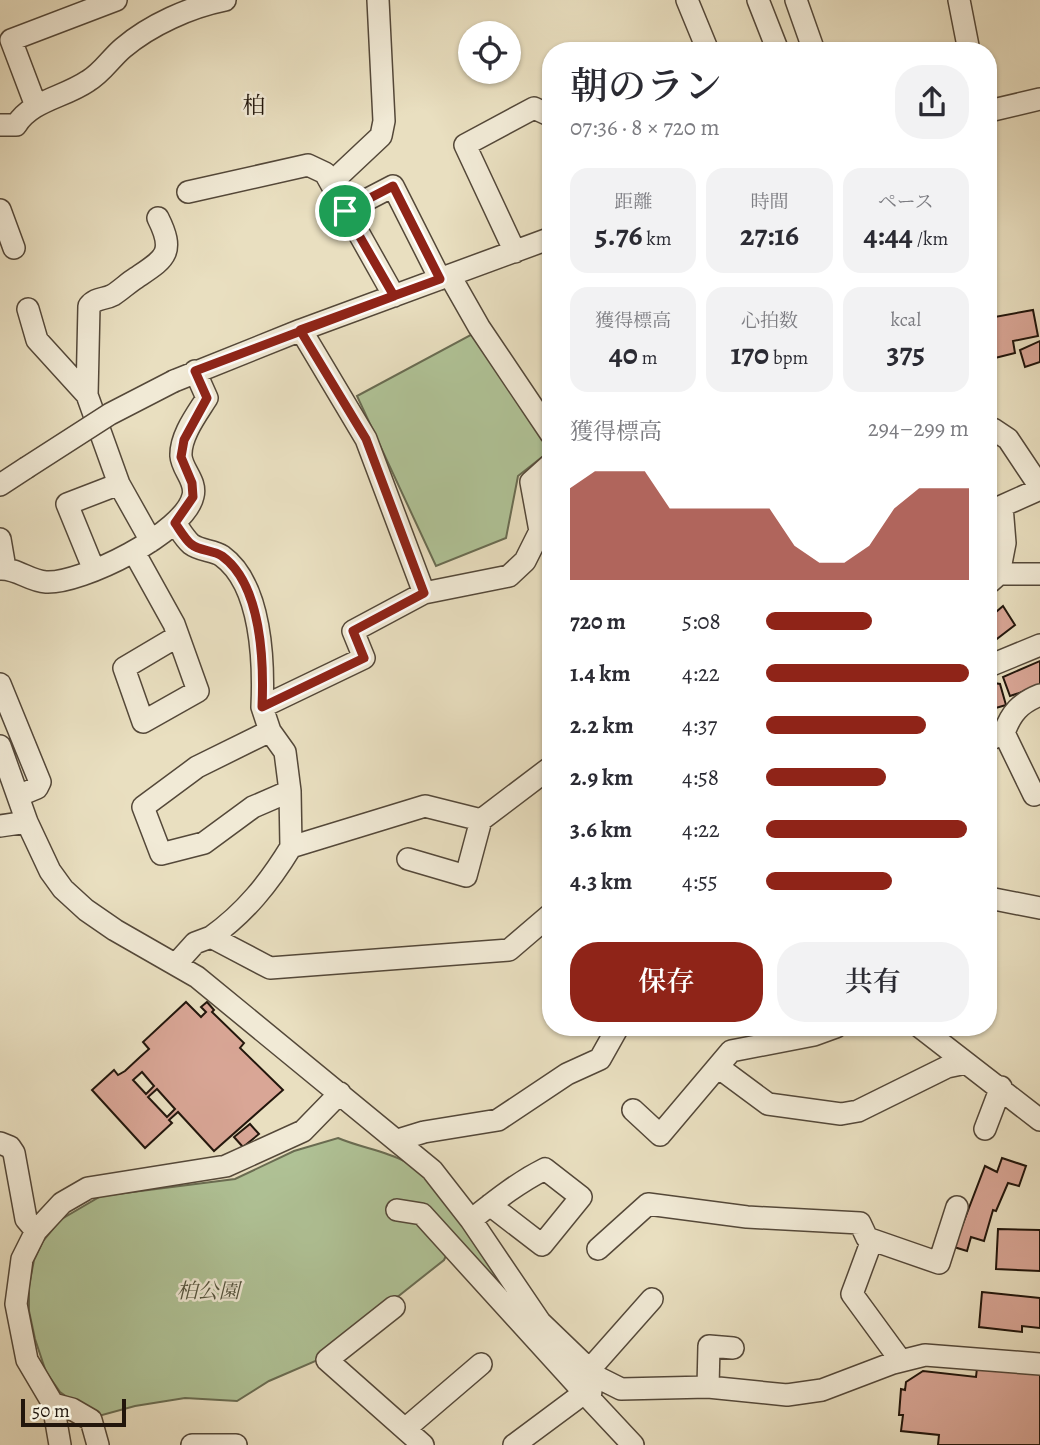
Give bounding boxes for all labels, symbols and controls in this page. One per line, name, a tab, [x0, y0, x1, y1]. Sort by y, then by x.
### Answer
map controls	[458, 21, 521, 84]
button: locate	[458, 21, 521, 84]
text: 朝のラン	[570, 60, 722, 112]
button: share	[895, 65, 969, 139]
district label: 柏	[243, 90, 266, 121]
text: 07:36 · 8 × 720 m	[570, 112, 720, 143]
pin	[315, 181, 375, 241]
text: 距離	[614, 189, 652, 215]
text: 時間	[750, 189, 789, 215]
text: ペース	[878, 189, 934, 215]
icon: arrive	[326, 192, 364, 230]
text: 5.76	[595, 215, 643, 255]
text: 27:16	[740, 215, 799, 255]
text: 4:44	[863, 215, 913, 255]
text: km	[643, 226, 672, 252]
text: /km	[913, 226, 948, 252]
text: kcal	[891, 307, 921, 333]
text: 獲得標高	[595, 308, 671, 334]
text: 心拍数	[741, 308, 798, 334]
text: 375	[887, 333, 925, 373]
text: 40	[609, 334, 638, 374]
text: 170	[731, 334, 769, 374]
text: m	[638, 345, 658, 371]
text: bpm	[769, 345, 808, 371]
text: 294–299 m	[868, 413, 969, 444]
text: 獲得標高	[570, 416, 662, 447]
text: 720 m	[570, 606, 626, 637]
text: 5:08	[682, 606, 721, 637]
text: 1.4 km	[570, 658, 631, 689]
text: 4:22	[682, 658, 720, 689]
text: 2.2 km	[570, 710, 634, 741]
text: 4:37	[682, 710, 717, 741]
text: 2.9 km	[570, 762, 633, 793]
text: 4:58	[682, 762, 719, 793]
text: 3.6 km	[570, 814, 632, 845]
text: 4:22	[682, 814, 720, 845]
text: 4.3 km	[570, 866, 632, 897]
text: 4:55	[682, 866, 718, 897]
button: 保存	[570, 942, 763, 1022]
button: 共有	[777, 942, 969, 1022]
park label: 柏公園	[177, 1277, 242, 1305]
scale bar	[21, 1396, 126, 1428]
text: 50 m	[32, 1398, 70, 1424]

